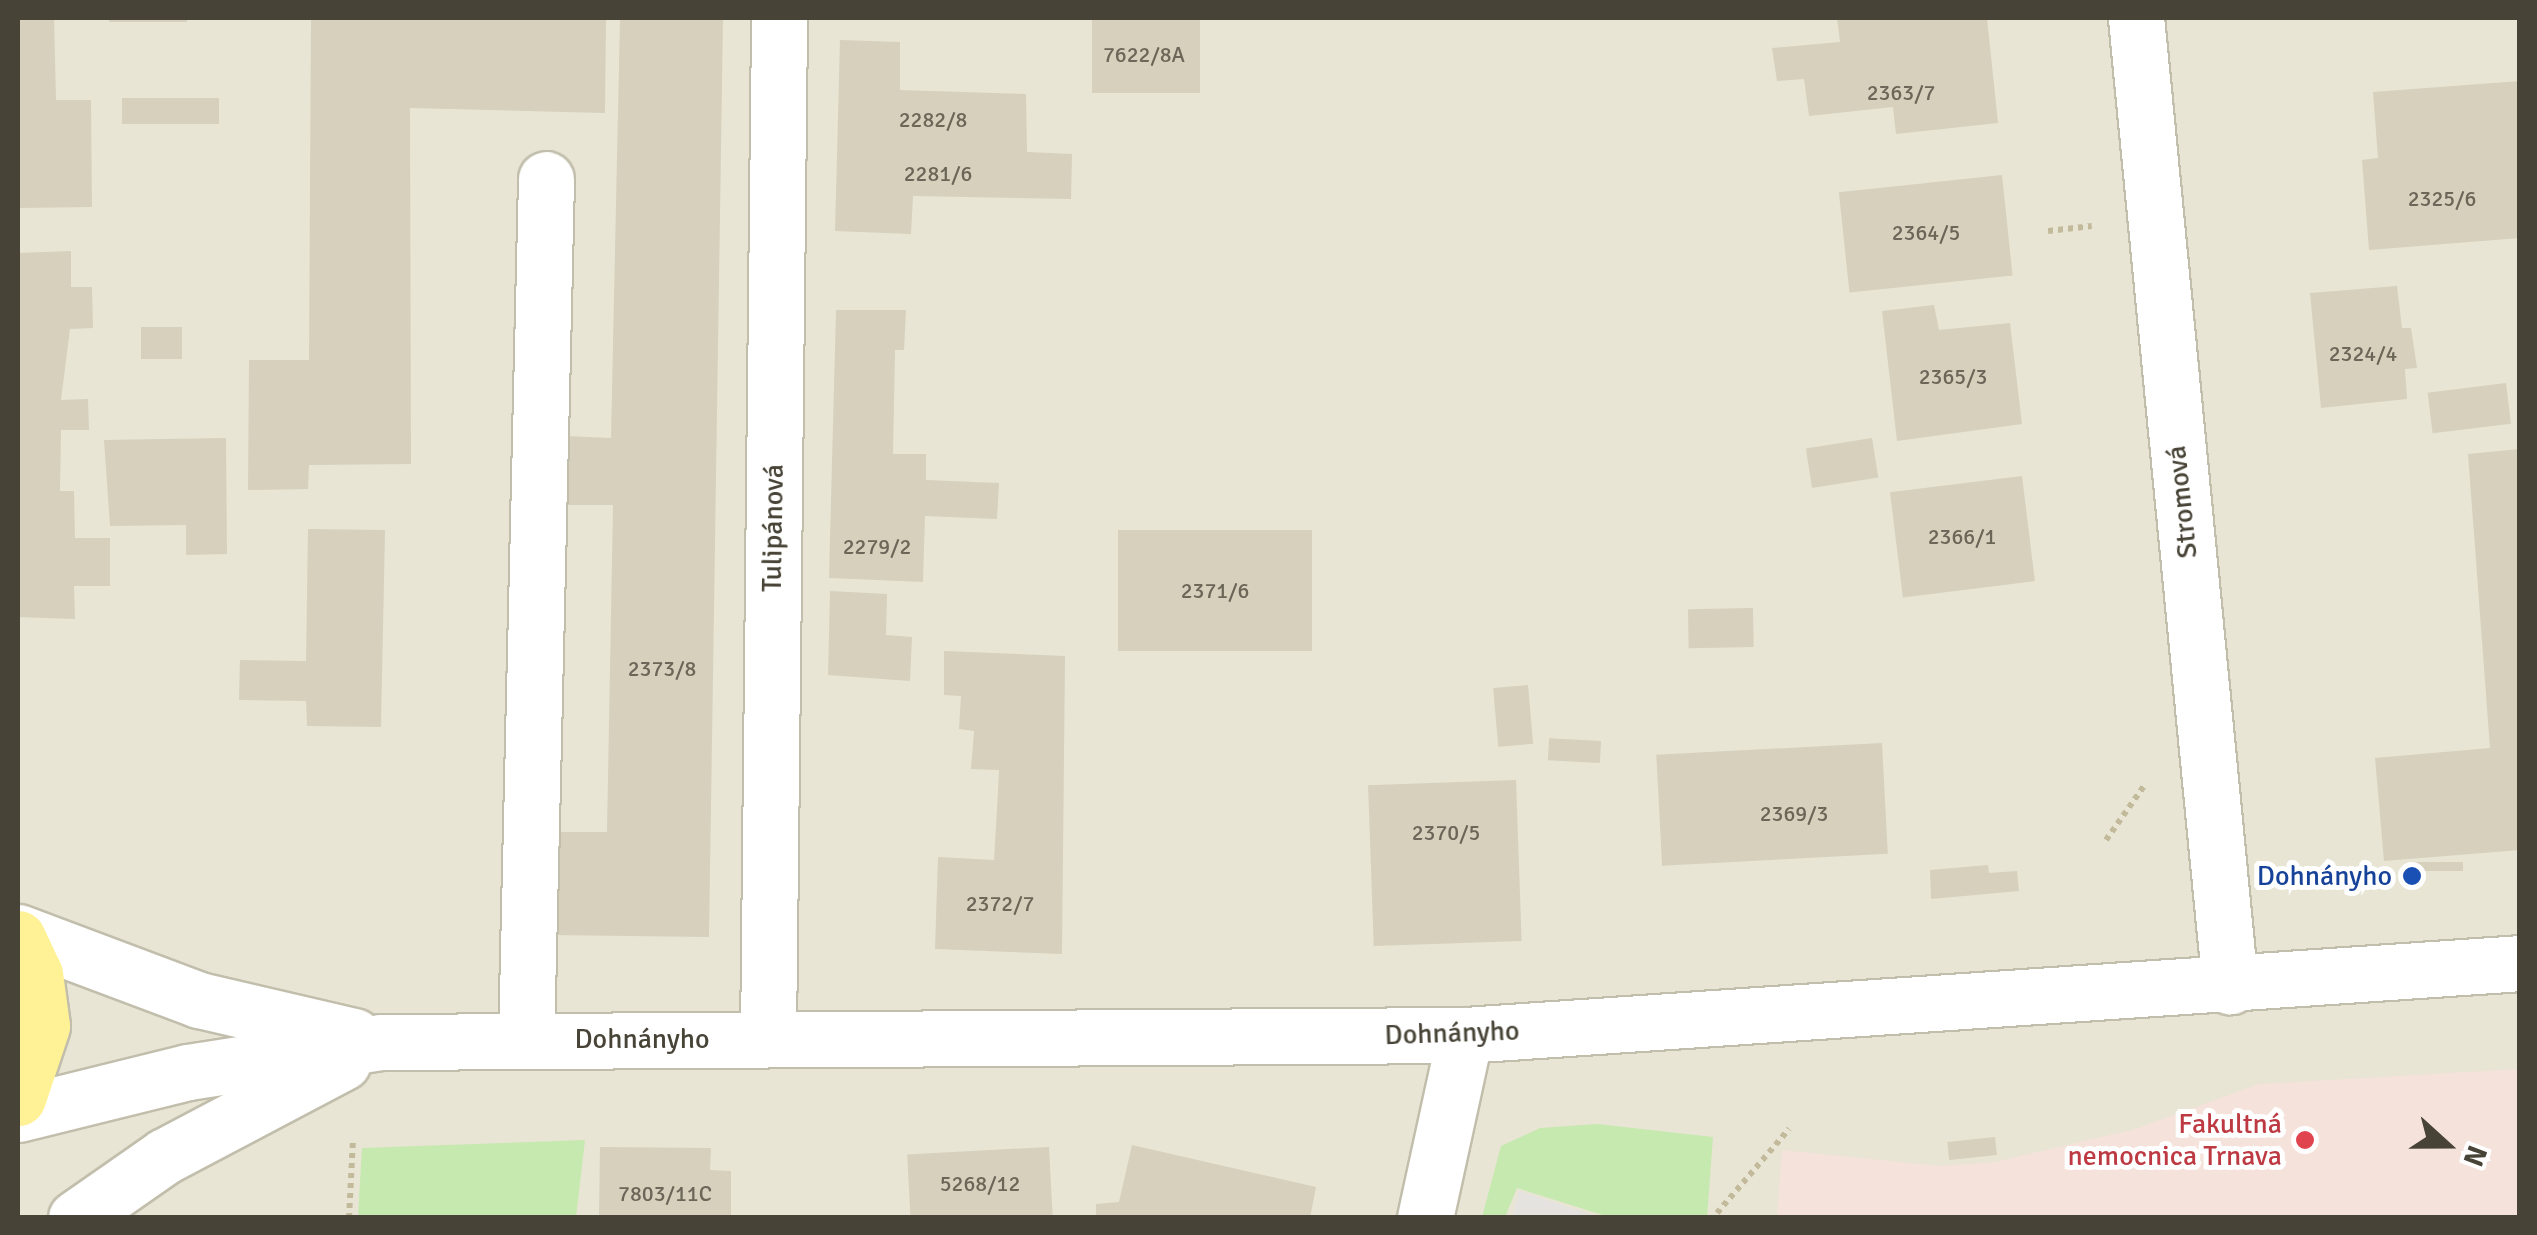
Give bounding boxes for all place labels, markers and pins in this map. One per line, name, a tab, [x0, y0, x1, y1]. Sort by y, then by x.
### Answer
place label: Dohnányho	[2257, 859, 2392, 893]
marker: Dohnányho	[2401, 865, 2423, 887]
place label: Fakultná nemocnica Trnava	[2068, 1107, 2282, 1173]
marker: Fakultná nemocnica Trnava	[2292, 1127, 2318, 1153]

